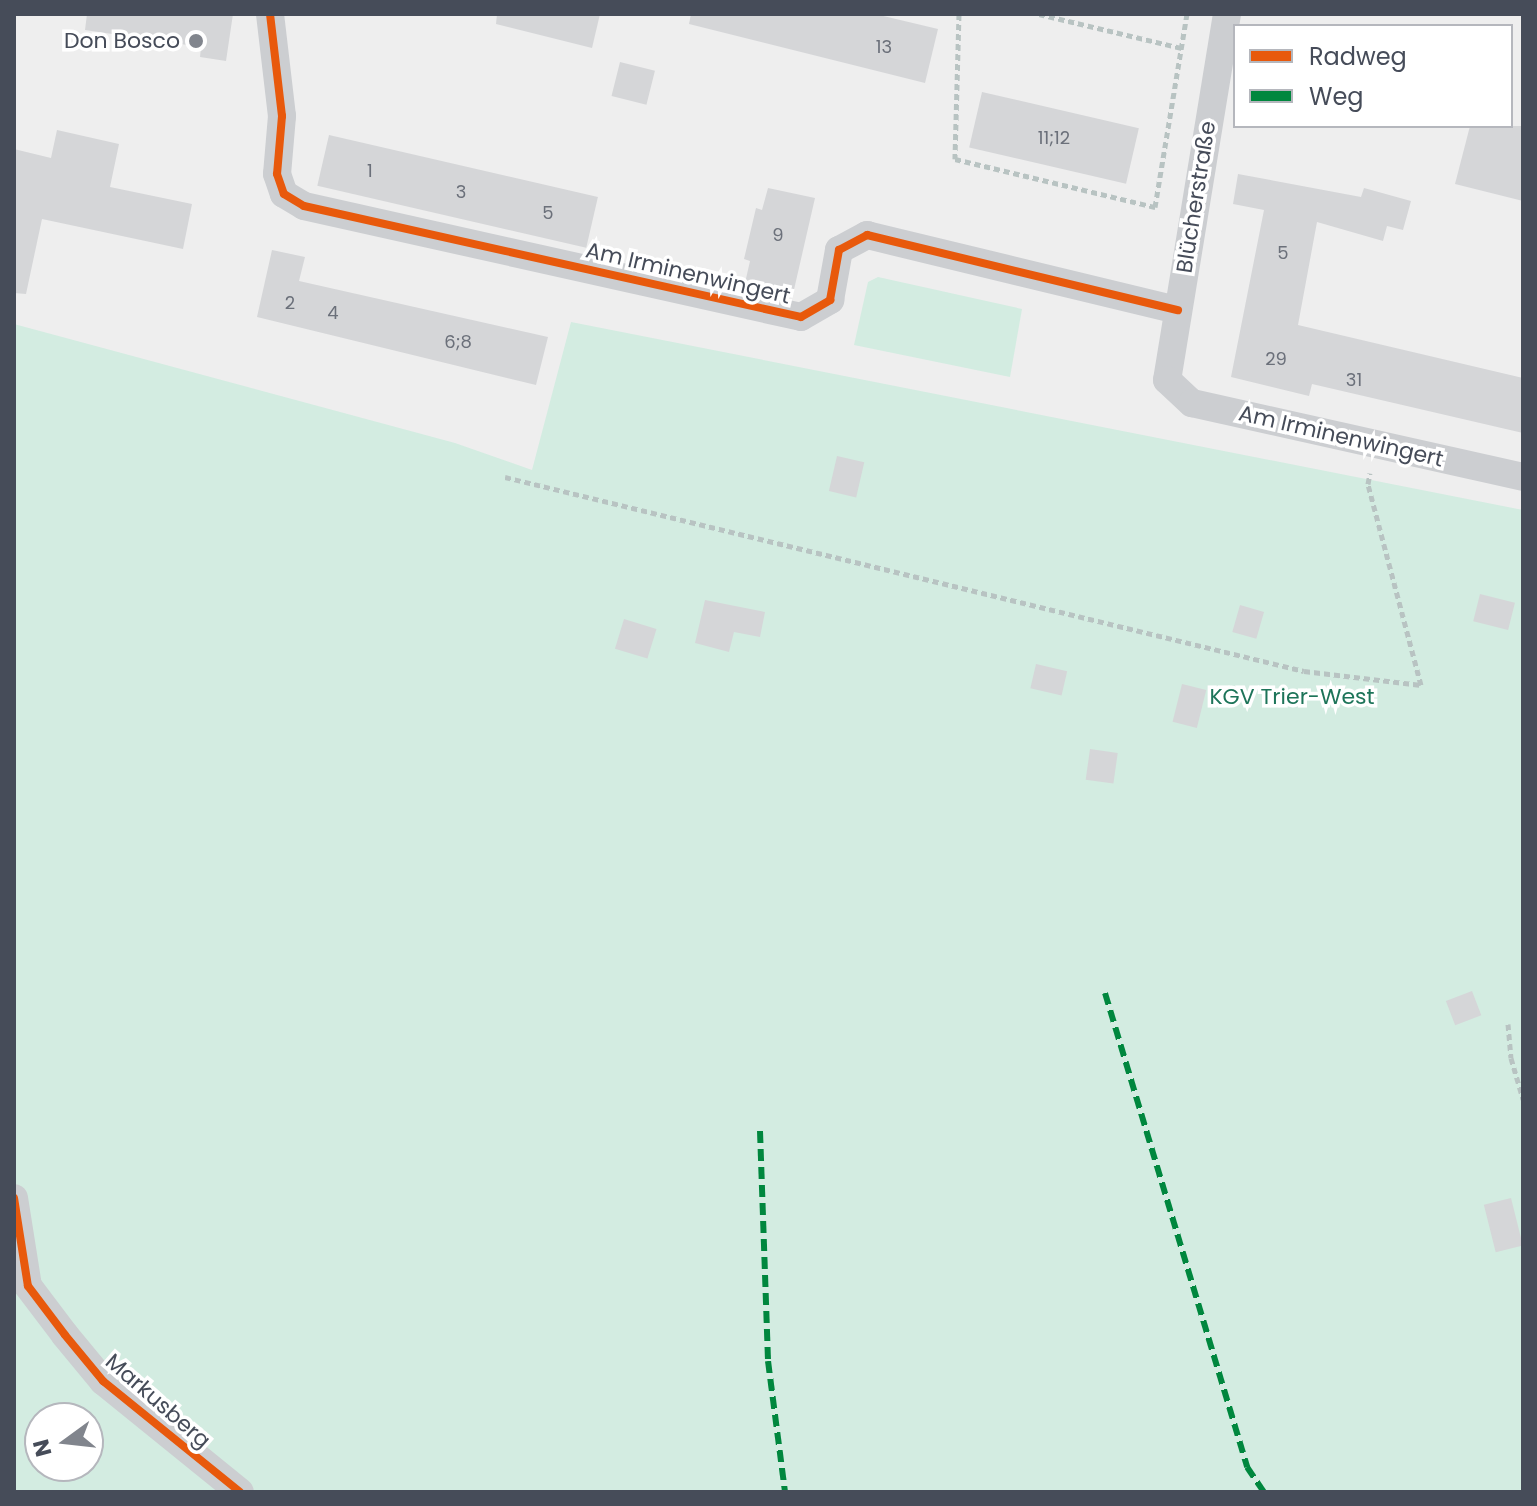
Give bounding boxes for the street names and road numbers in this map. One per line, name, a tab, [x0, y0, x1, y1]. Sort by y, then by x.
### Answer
street label: Blücherstraße	[1171, 119, 1221, 275]
street label: Am Irminenwingert	[583, 237, 793, 309]
street label: Am Irminenwingert	[1236, 400, 1446, 472]
street label: Markusberg	[100, 1348, 216, 1454]

